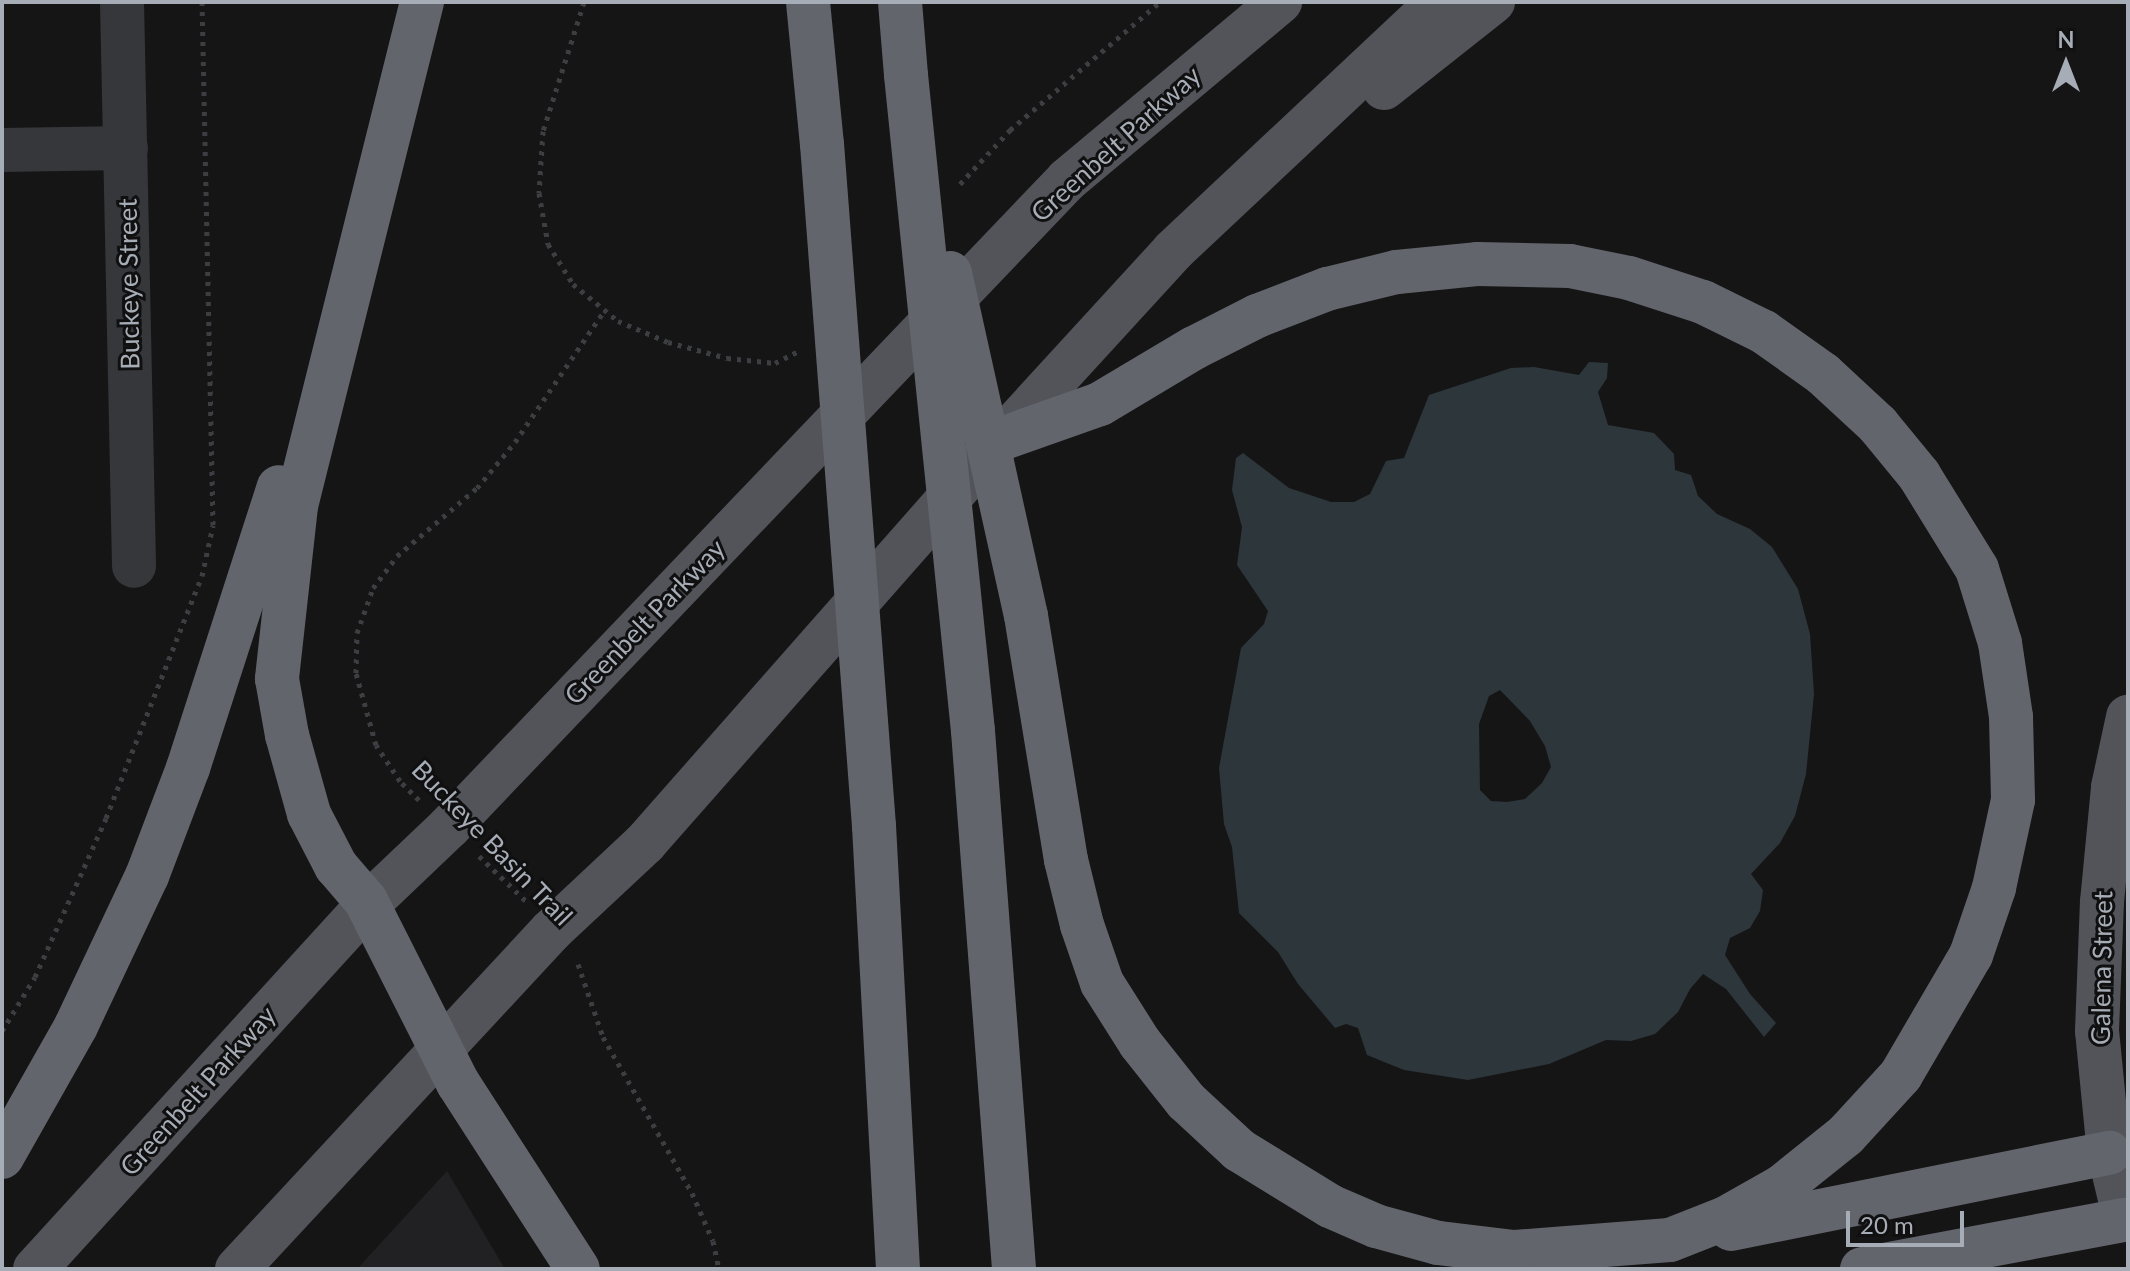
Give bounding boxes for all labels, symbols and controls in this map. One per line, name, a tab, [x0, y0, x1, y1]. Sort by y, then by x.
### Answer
north arrow	[2026, 24, 2106, 104]
text: N	[2058, 26, 2074, 53]
street label: Greenbelt Parkway	[1025, 60, 1207, 228]
street label: Buckeye Street	[112, 198, 146, 370]
street label: Greenbelt Parkway	[558, 533, 732, 711]
street label: Buckeye Basin Trail	[405, 754, 579, 932]
street label: Galena Street	[2085, 891, 2119, 1045]
street label: Greenbelt Parkway	[114, 1000, 282, 1182]
scale bar	[1850, 1195, 1968, 1245]
text: 20 m	[1860, 1210, 1914, 1239]

